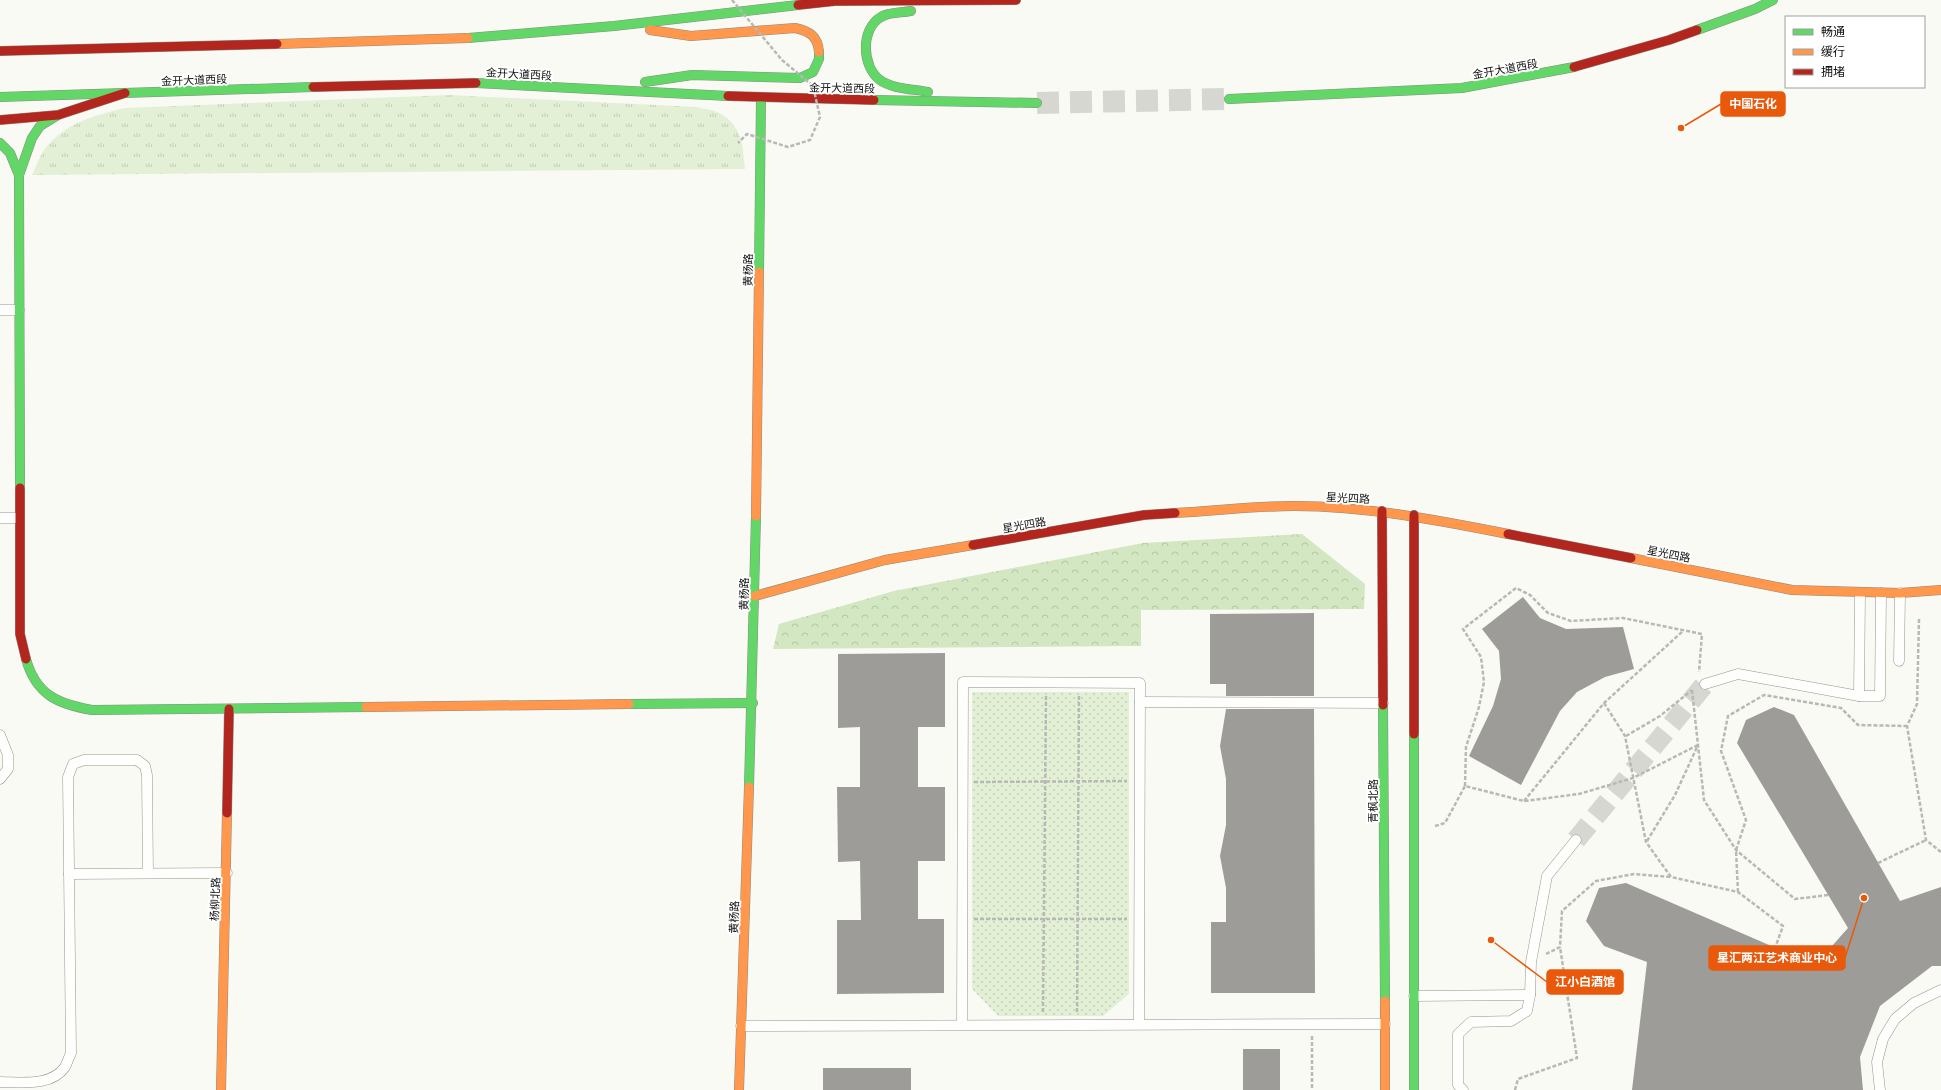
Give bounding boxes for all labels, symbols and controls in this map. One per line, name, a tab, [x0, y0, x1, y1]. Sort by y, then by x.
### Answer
legend	[1785, 16, 1925, 88]
text: 畅通	[1821, 22, 1845, 39]
text: 缓行	[1821, 42, 1845, 59]
street label: 金开大道西段	[1471, 54, 1539, 82]
text: 拥堵	[1821, 62, 1845, 79]
street label: 金开大道西段	[486, 63, 552, 83]
street label: 金开大道西段	[161, 70, 227, 88]
street label: 金开大道西段	[809, 78, 875, 96]
callout: 中国石化	[1721, 92, 1785, 116]
text: 中国石化	[1729, 94, 1777, 111]
street label: 黄杨路	[739, 253, 755, 287]
street label: 星光四路	[1326, 488, 1370, 506]
street label: 星光四路	[1001, 512, 1047, 536]
street label: 星光四路	[1646, 541, 1692, 565]
street label: 黄杨路	[735, 577, 751, 611]
street label: 青枫北路	[1364, 779, 1380, 823]
street label: 杨柳北路	[205, 877, 223, 921]
street label: 黄杨路	[724, 900, 742, 934]
callout: 星汇两江艺术商业中心	[1709, 946, 1845, 970]
text: 星汇两江艺术商业中心	[1717, 948, 1837, 965]
callout: 江小白酒馆	[1547, 970, 1623, 994]
text: 江小白酒馆	[1555, 972, 1615, 989]

